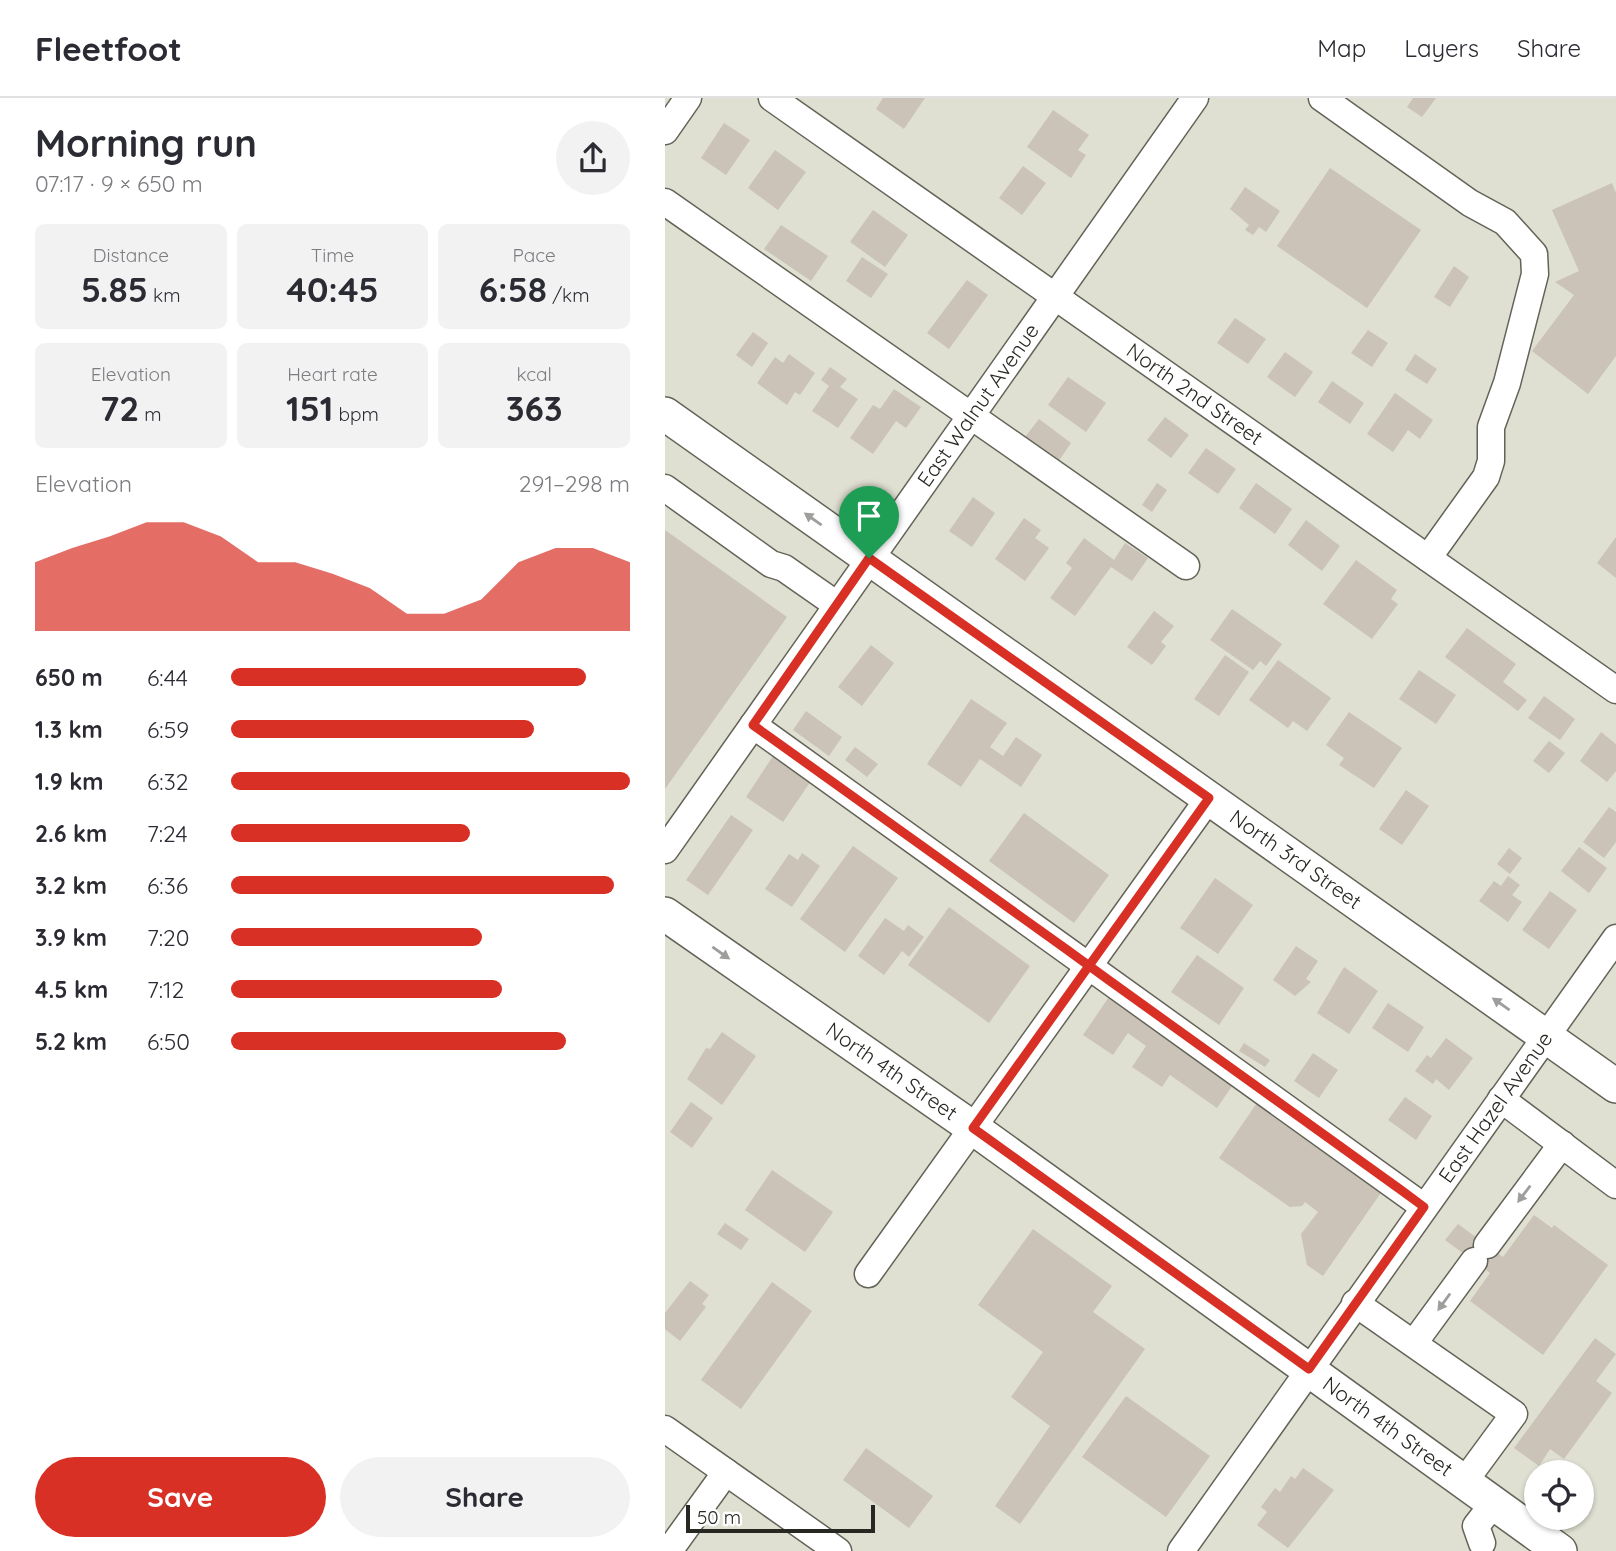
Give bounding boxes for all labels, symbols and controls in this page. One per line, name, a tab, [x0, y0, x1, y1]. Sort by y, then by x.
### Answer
text: Fleetfoot	[35, 28, 182, 69]
text: Map	[1317, 33, 1366, 63]
text: Layers	[1404, 33, 1479, 63]
text: Share	[1517, 33, 1581, 63]
text: Morning run	[35, 119, 257, 167]
button: share	[556, 121, 630, 195]
text: 07:17 · 9 × 650 m	[35, 169, 203, 198]
text: Distance	[93, 243, 169, 267]
text: Time	[311, 243, 354, 267]
text: Pace	[513, 243, 556, 267]
text: 5.85	[81, 267, 148, 311]
text: 40:45	[286, 267, 379, 311]
text: 6:58	[479, 267, 547, 311]
text: km	[148, 283, 181, 307]
text: /km	[547, 283, 590, 307]
street label: East Walnut Avenue	[911, 318, 1044, 491]
street label: North 2nd Street	[1122, 337, 1268, 450]
text: Elevation	[91, 362, 171, 386]
text: Heart rate	[287, 362, 378, 386]
text: kcal	[516, 362, 552, 386]
text: 72	[100, 386, 139, 430]
text: 151	[286, 386, 333, 430]
text: 363	[506, 386, 563, 430]
text: m	[139, 402, 162, 426]
text: bpm	[333, 402, 379, 426]
text: Elevation	[35, 469, 132, 498]
text: 291–298 m	[519, 469, 630, 498]
pin	[839, 486, 899, 558]
icon: arrive	[850, 497, 888, 535]
one-way arrow	[804, 512, 822, 526]
text: 650 m	[35, 663, 103, 692]
text: 6:44	[147, 663, 188, 692]
text: 1.3 km	[35, 715, 103, 744]
text: 6:59	[147, 715, 189, 744]
text: 1.9 km	[35, 767, 103, 796]
text: 6:32	[147, 767, 188, 796]
street label: North 3rd Street	[1225, 803, 1367, 914]
text: 2.6 km	[35, 819, 107, 848]
text: 7:24	[147, 819, 188, 848]
text: 3.2 km	[35, 871, 107, 900]
text: 6:36	[147, 871, 188, 900]
text: 3.9 km	[35, 923, 107, 952]
text: 7:20	[147, 923, 190, 952]
one-way arrow	[712, 946, 730, 960]
text: 4.5 km	[35, 975, 108, 1004]
text: 7:12	[147, 975, 184, 1004]
one-way arrow	[1492, 997, 1510, 1011]
street label: North 4th Street	[822, 1016, 963, 1125]
street label: East Hazel Avenue	[1432, 1026, 1558, 1187]
text: 5.2 km	[35, 1027, 107, 1056]
text: 6:50	[147, 1027, 190, 1056]
one-way arrow	[1517, 1185, 1531, 1204]
one-way arrow	[1437, 1293, 1451, 1311]
street label: North 4th Street	[1318, 1370, 1458, 1482]
button: Save	[35, 1457, 326, 1537]
button: Share	[340, 1457, 630, 1537]
map controls	[1524, 1460, 1594, 1530]
button: locate	[1524, 1460, 1594, 1530]
scale bar	[686, 1502, 875, 1534]
text: 50 m	[697, 1505, 741, 1529]

